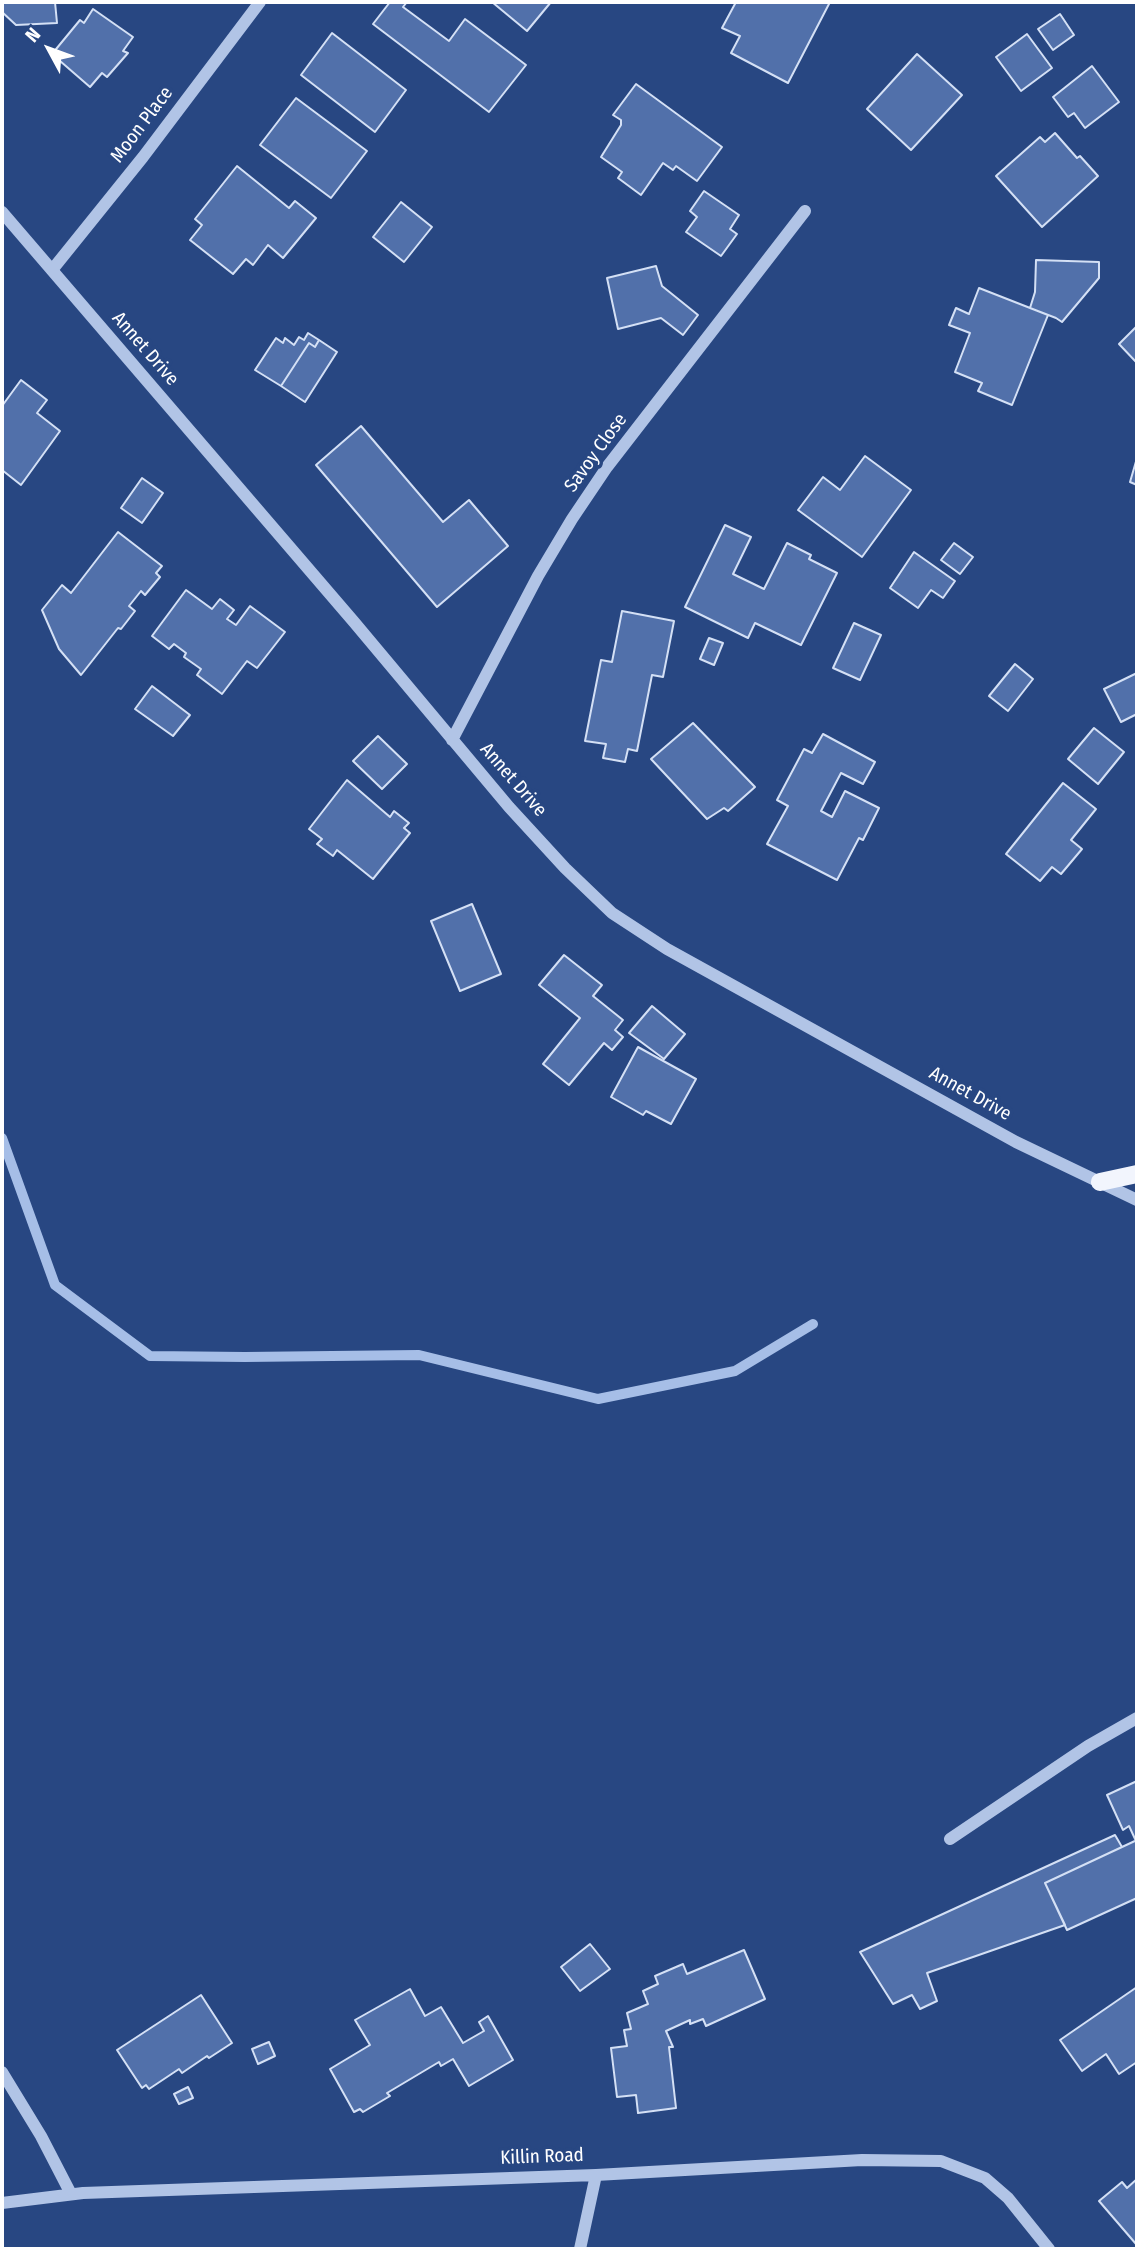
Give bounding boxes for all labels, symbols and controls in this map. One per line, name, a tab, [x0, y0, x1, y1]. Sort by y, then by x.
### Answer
north arrow	[14, 14, 84, 84]
text: N	[20, 23, 45, 47]
street label: Moon Place	[106, 83, 178, 167]
street label: Annet Drive	[107, 307, 183, 391]
street label: Savoy Close	[560, 409, 632, 497]
street label: Annet Drive	[475, 738, 551, 822]
street label: Annet Drive	[925, 1062, 1015, 1126]
street label: Killin Road	[500, 2144, 584, 2170]

